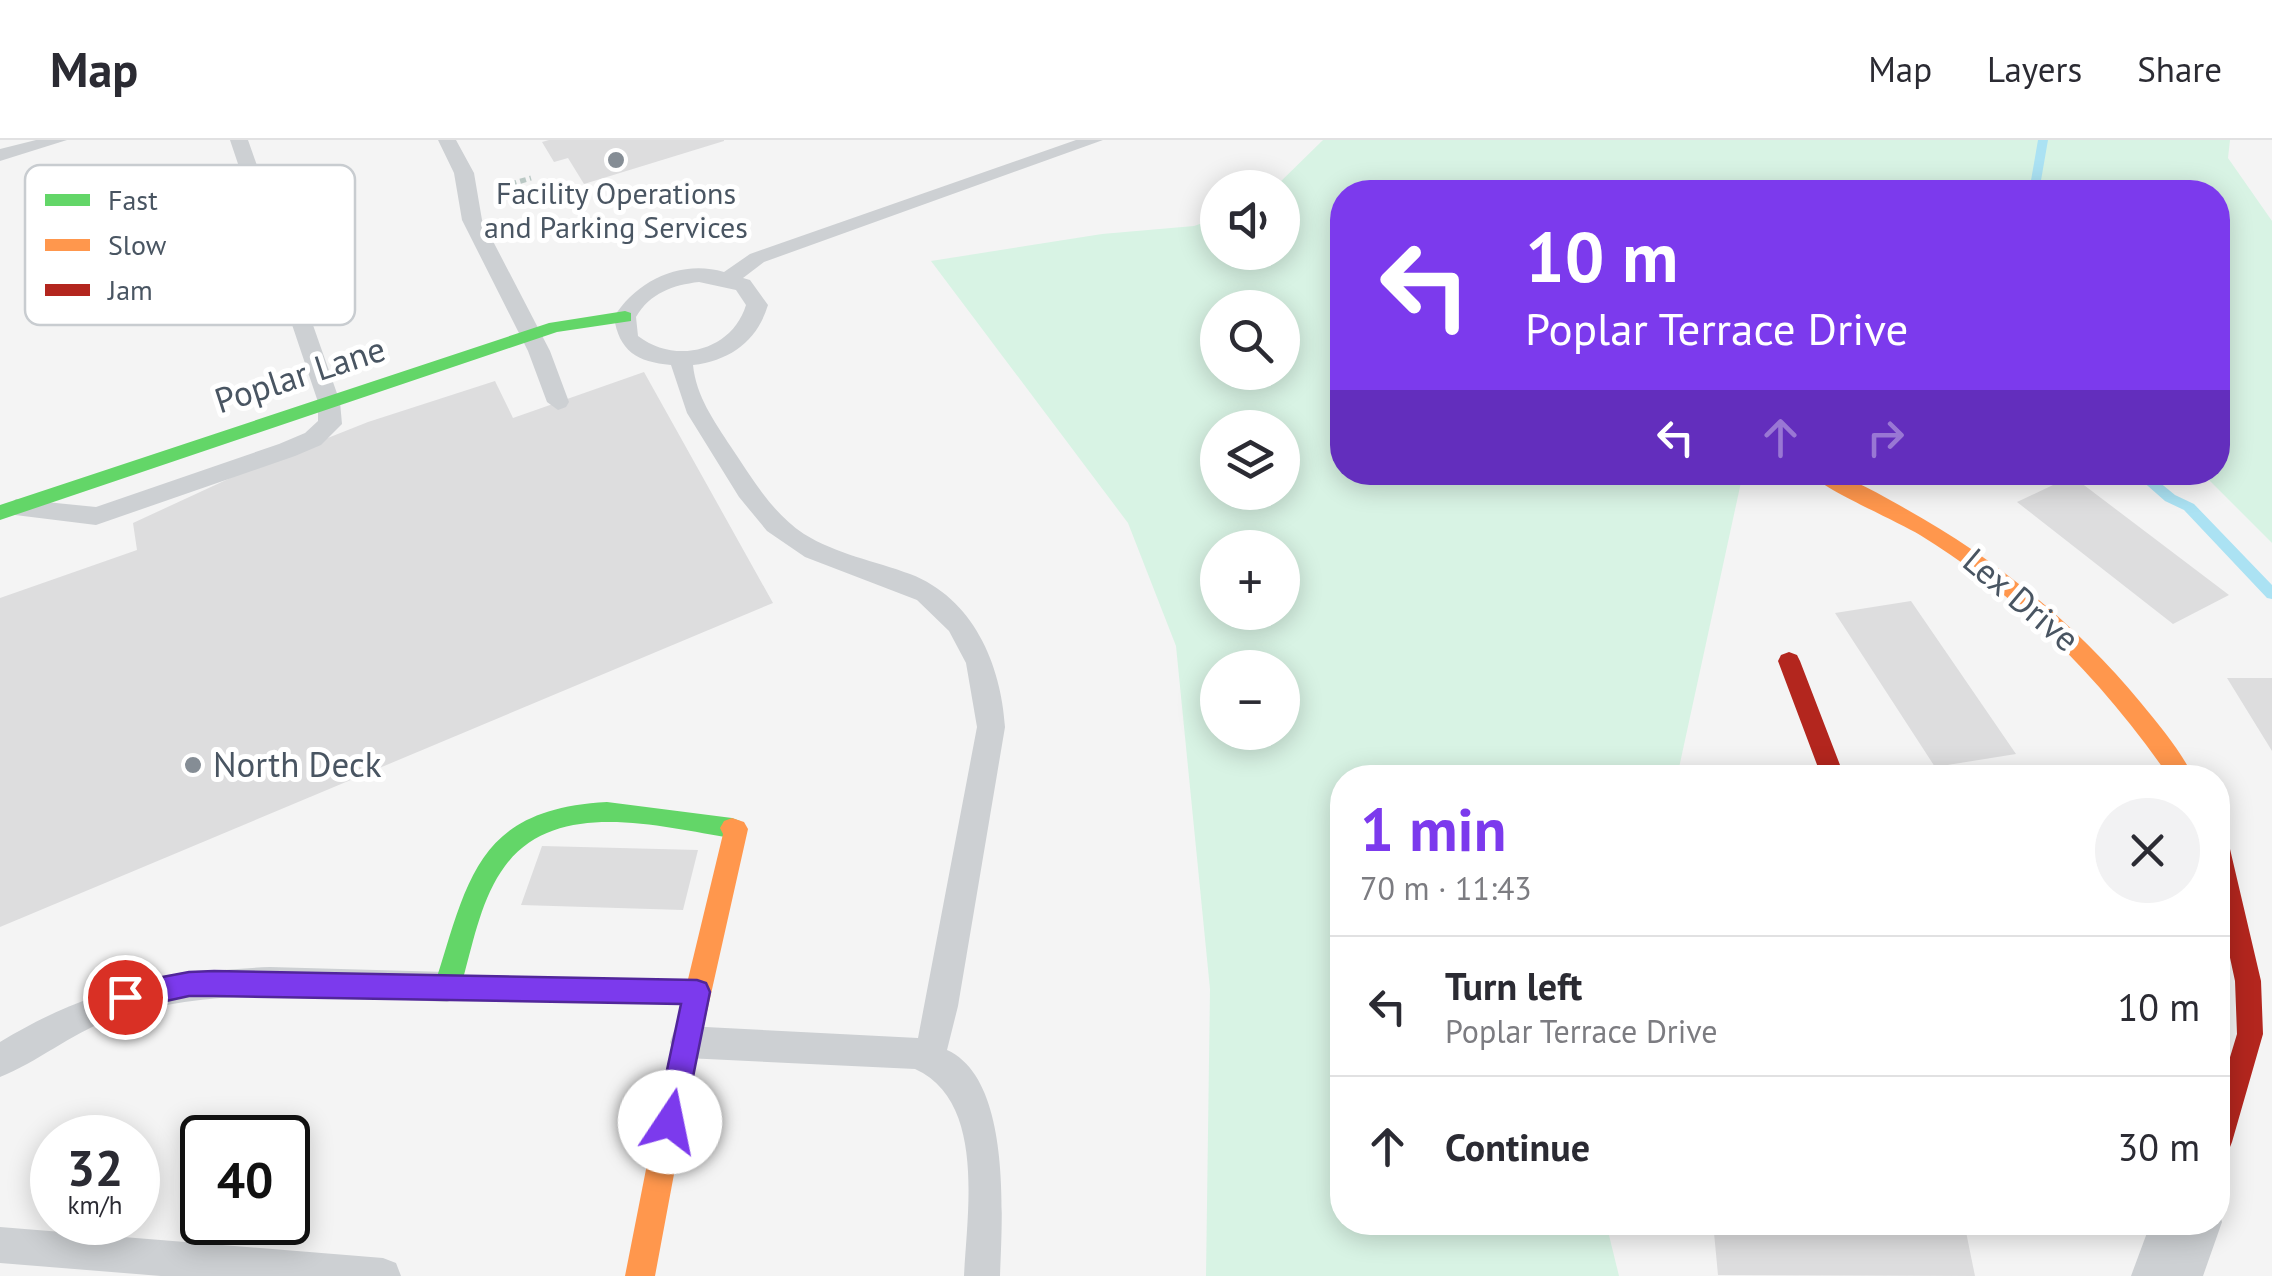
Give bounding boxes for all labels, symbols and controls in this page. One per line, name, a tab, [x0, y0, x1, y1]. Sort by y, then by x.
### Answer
text: Map	[50, 38, 138, 100]
text: Map	[1868, 46, 1932, 92]
text: Layers	[1987, 46, 2082, 92]
text: Share	[2137, 46, 2222, 92]
marker: Facility Operations and Parking Services	[605, 149, 627, 171]
legend	[25, 165, 355, 325]
map controls	[1200, 170, 1300, 750]
button: sound	[1200, 170, 1300, 270]
place label: Facility Operations and Parking Services	[484, 173, 748, 246]
text: Fast	[108, 181, 158, 218]
text: 10 m	[1525, 211, 1678, 301]
icon: left	[1360, 220, 1490, 350]
text: Slow	[108, 226, 167, 263]
text: Jam	[107, 271, 153, 308]
button: search	[1200, 290, 1300, 390]
text: Poplar Terrace Drive	[1525, 299, 1908, 357]
street label: Poplar Lane	[209, 325, 391, 423]
button: layers	[1200, 410, 1300, 510]
icon: left	[1648, 410, 1703, 465]
icon: ahead	[1753, 410, 1808, 465]
icon: right	[1858, 410, 1913, 465]
button: +	[1200, 530, 1300, 630]
street label: Lex Drive	[1954, 537, 2089, 661]
button: −	[1200, 650, 1300, 750]
place label: North Deck	[213, 741, 382, 787]
marker: North Deck	[182, 754, 204, 776]
text: 1 min	[1360, 790, 1506, 868]
button: close	[2095, 798, 2200, 903]
text: 70 m · 11:43	[1360, 867, 1532, 909]
pin	[83, 955, 168, 1040]
text: Turn left	[1445, 961, 1582, 1010]
icon: arrive	[98, 970, 153, 1025]
icon: left	[1360, 979, 1415, 1034]
text: 10 m	[2118, 982, 2200, 1031]
text: Poplar Terrace Drive	[1445, 1010, 1718, 1052]
position arrow	[618, 1070, 722, 1174]
speed limit sign: 40	[180, 1115, 310, 1245]
icon: ahead	[1360, 1119, 1415, 1174]
text: Continue	[1445, 1122, 1590, 1171]
text: 30 m	[2118, 1122, 2200, 1171]
text: 32	[67, 1135, 123, 1200]
text: km/h	[68, 1189, 122, 1221]

